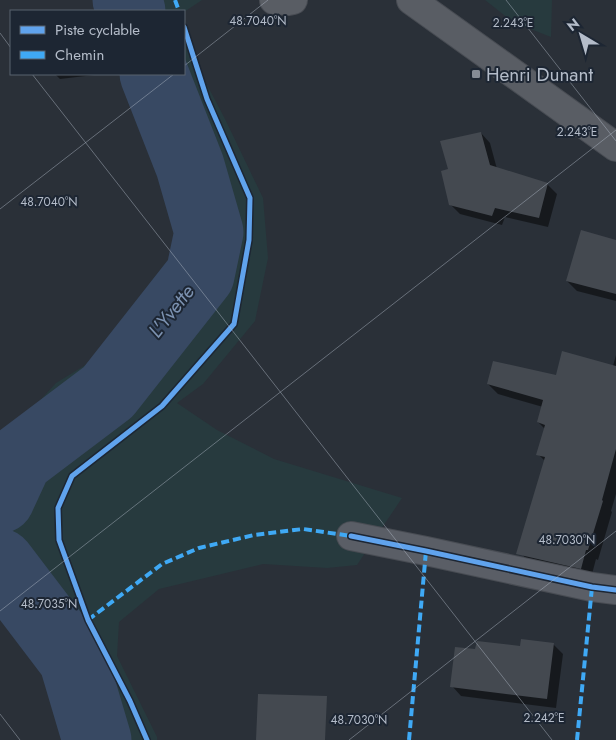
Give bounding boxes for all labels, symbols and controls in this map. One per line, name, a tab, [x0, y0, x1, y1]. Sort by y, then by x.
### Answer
legend	[10, 10, 185, 75]
north arrow	[556, 10, 606, 60]
text: 48.7040°N	[229, 12, 287, 30]
text: N	[562, 13, 584, 36]
text: 2.243°E	[493, 14, 533, 32]
text: Piste cyclable	[55, 19, 140, 41]
text: Chemin	[55, 44, 104, 66]
place label: Henri Dunant	[486, 61, 593, 88]
marker: Henri Dunant	[470, 68, 482, 80]
text: 2.243°E	[557, 123, 597, 141]
text: 48.7040°N	[20, 193, 78, 211]
water label: L'Yvette	[141, 279, 201, 344]
text: 48.7030°N	[539, 531, 595, 549]
text: 48.7035°N	[21, 595, 77, 613]
text: 2.242°E	[523, 709, 565, 727]
text: 48.7030°N	[331, 711, 387, 729]

